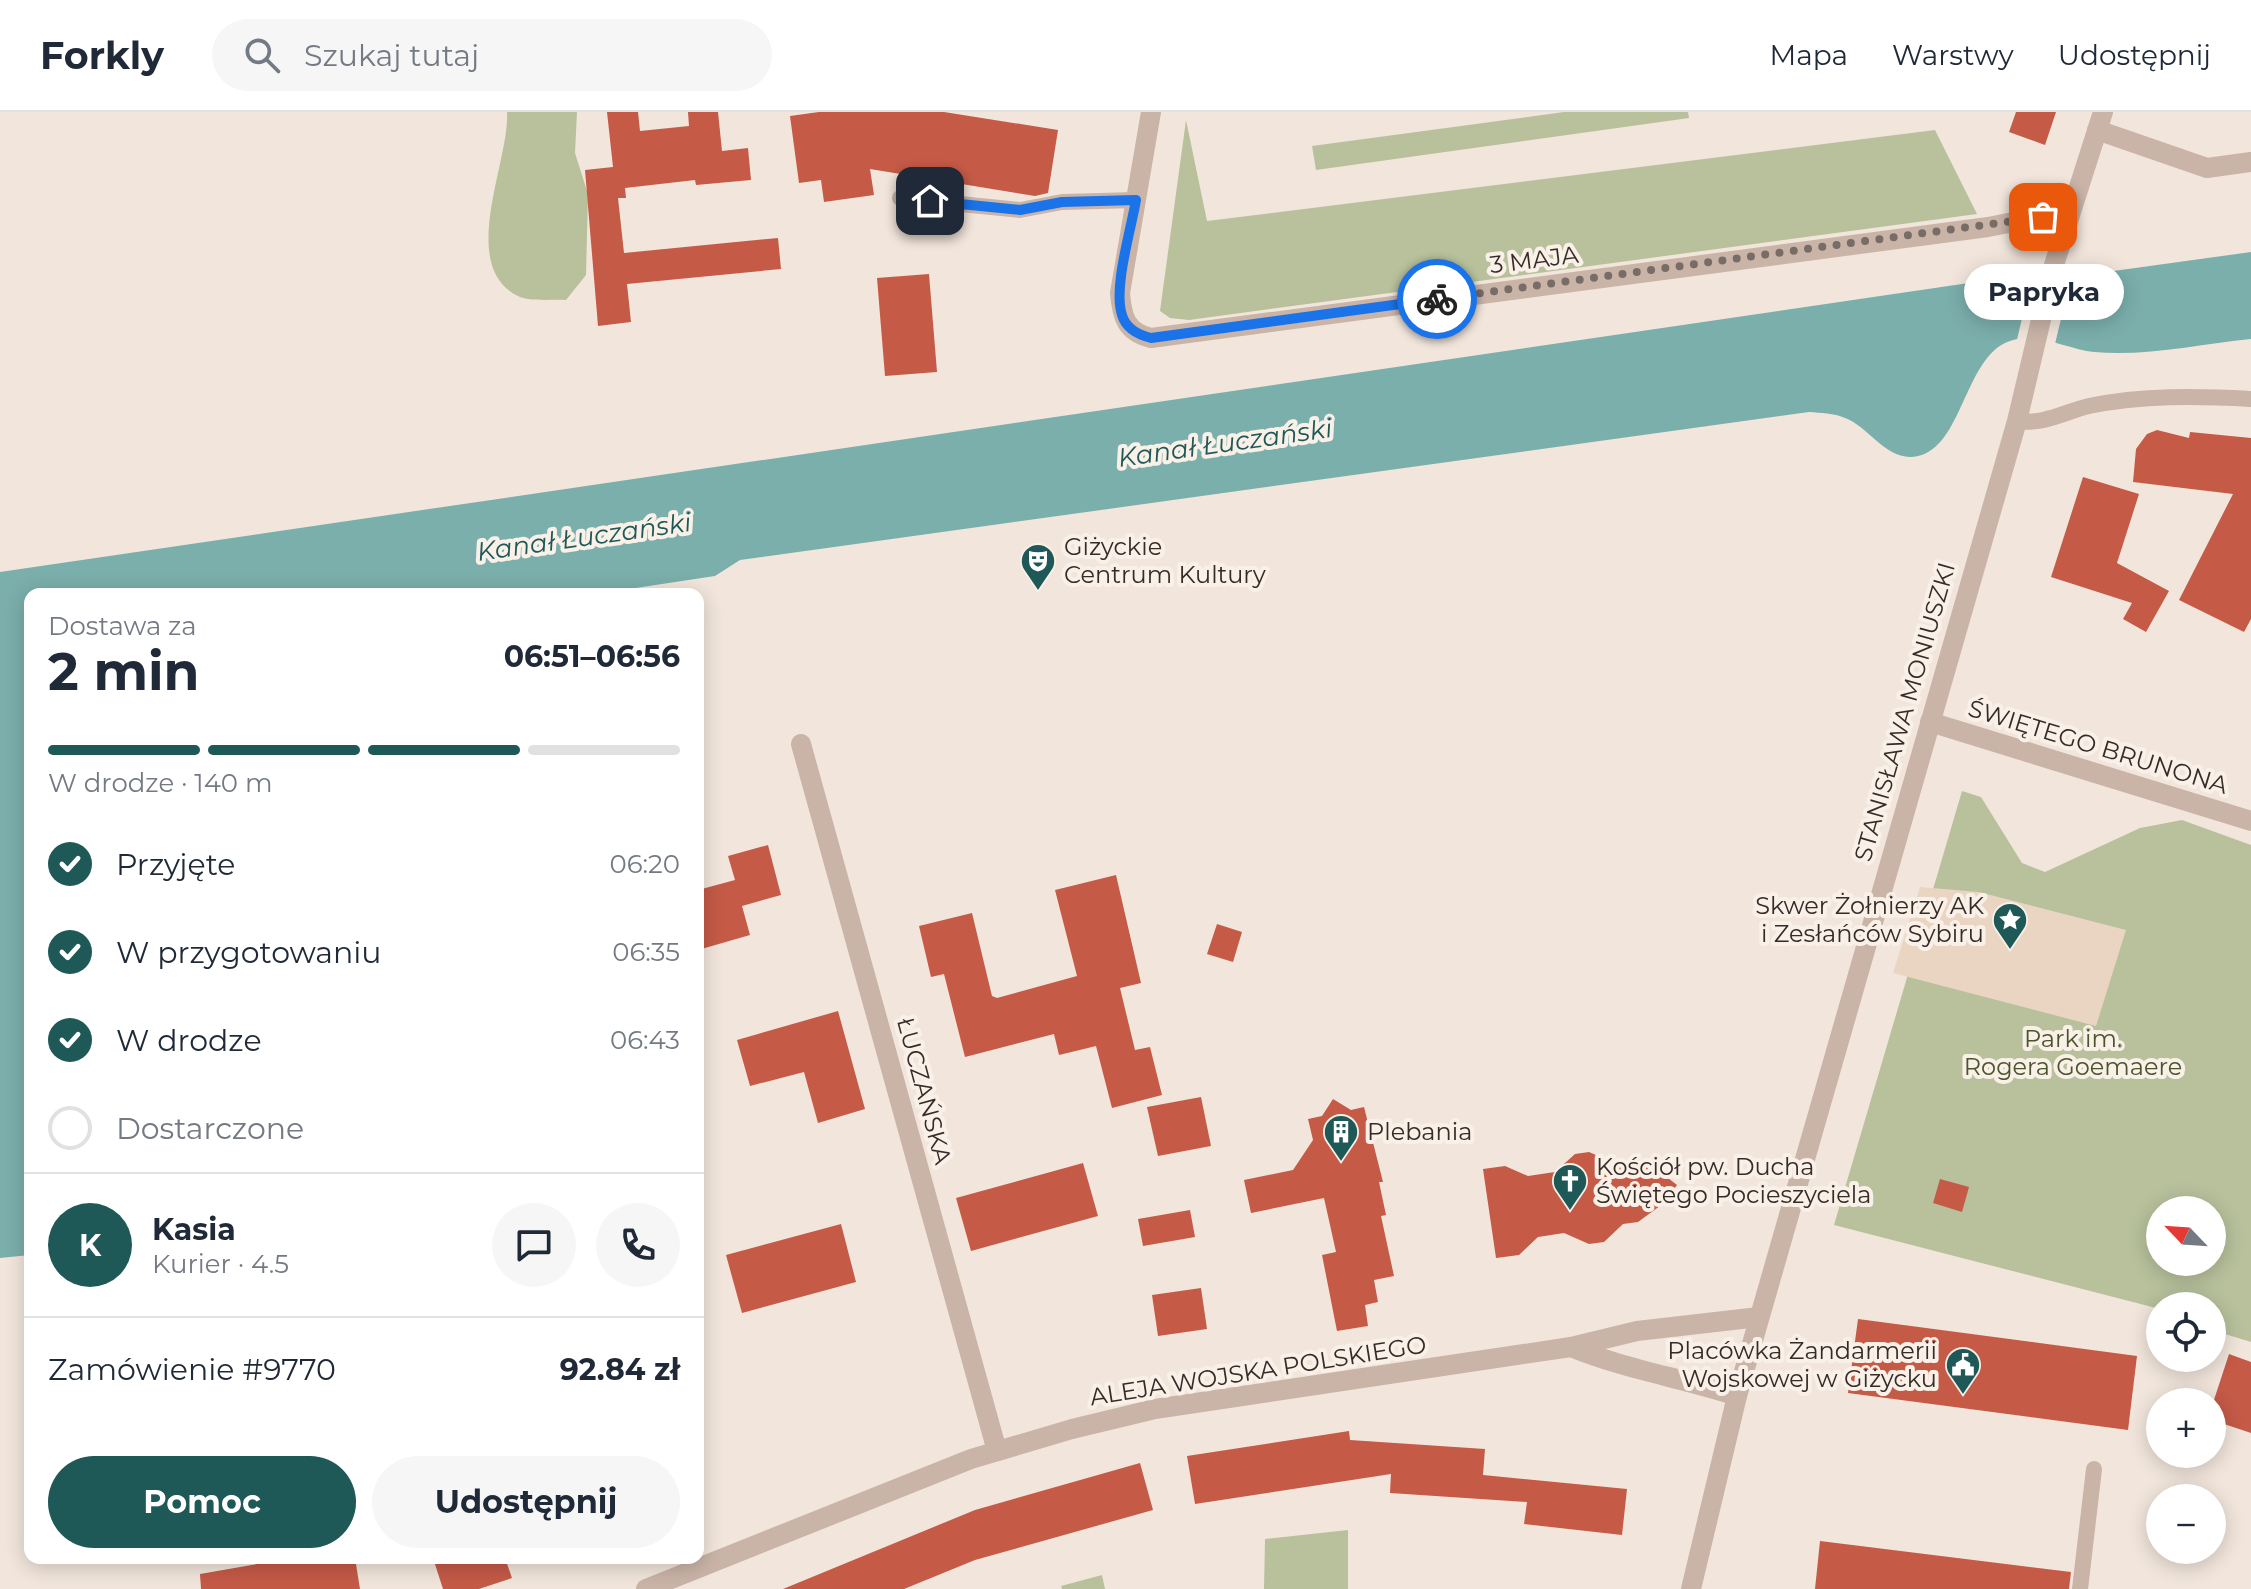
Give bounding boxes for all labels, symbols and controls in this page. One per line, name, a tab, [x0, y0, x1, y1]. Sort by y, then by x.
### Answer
search box	[212, 19, 772, 91]
text: Forkly	[40, 32, 164, 79]
icon: search	[240, 33, 284, 77]
text: Szukaj tutaj	[304, 37, 479, 74]
text: Mapa	[1769, 38, 1848, 72]
text: Warstwy	[1892, 38, 2014, 72]
text: Udostępnij	[2058, 38, 2211, 72]
pin	[896, 167, 964, 235]
icon: home	[908, 179, 952, 223]
pin	[2009, 183, 2077, 251]
icon: bag	[2021, 195, 2065, 239]
street label: 3 MAJA	[1488, 240, 1581, 279]
courier	[1397, 259, 1477, 339]
callout: Papryka	[1963, 265, 2123, 321]
text: Papryka	[1988, 276, 2100, 308]
icon: bike	[1415, 277, 1459, 321]
water label: Kanał Łuczański	[1116, 412, 1335, 474]
water label: Kanał Łuczański	[475, 506, 694, 568]
place label: Giżyckie Centrum Kultury	[1064, 532, 1266, 589]
theatre icon: Giżyckie Centrum Kultury	[1019, 542, 1057, 592]
street label: STANISŁAWA MONIUSZKI	[1848, 559, 1961, 865]
text: Dostawa za	[48, 610, 197, 642]
text: 06:51–06:56	[504, 638, 680, 675]
text: 2 min	[48, 640, 200, 703]
street label: ŚWIĘTEGO BRUNONA	[1965, 693, 2232, 800]
text: W drodze · 140 m	[48, 767, 272, 799]
icon: check	[48, 842, 92, 886]
text: Przyjęte	[116, 846, 235, 883]
text: 06:20	[610, 848, 680, 880]
place label: Skwer Żołnierzy AK i Zesłańców Sybiru	[1755, 891, 1984, 948]
place icon: Skwer Żołnierzy AK i Zesłańców Sybiru	[1991, 901, 2029, 951]
icon: check	[48, 930, 92, 974]
text: W przygotowaniu	[116, 934, 382, 971]
text: 06:35	[612, 936, 680, 968]
street label: ŁUCZAŃSKA	[891, 1014, 958, 1168]
icon: check	[48, 1018, 92, 1062]
text: W drodze	[116, 1022, 262, 1059]
text: 06:43	[610, 1024, 680, 1056]
park label: Park im. Rogera Goemaere	[1964, 1024, 2182, 1081]
text: Dostarczone	[116, 1110, 304, 1147]
building icon: Plebania	[1322, 1113, 1360, 1163]
place label: Plebania	[1367, 1117, 1472, 1146]
place label: Kościół pw. Ducha Świętego Pocieszyciela	[1596, 1152, 1872, 1209]
church icon: Kościół pw. Ducha Świętego Pocieszyciela	[1551, 1162, 1589, 1212]
north arrow	[2146, 1196, 2226, 1276]
map controls	[2146, 1196, 2226, 1564]
button: chat	[492, 1203, 576, 1287]
button: phone	[596, 1203, 680, 1287]
text: Kasia	[152, 1211, 236, 1248]
text: K	[79, 1227, 101, 1264]
text: Kurier · 4.5	[152, 1248, 289, 1280]
button: locate	[2146, 1292, 2226, 1372]
street label: ALEJA WOJSKA POLSKIEGO	[1088, 1330, 1428, 1411]
place label: Placówka Żandarmerii Wojskowej w Giżycku	[1667, 1336, 1937, 1393]
public building icon: Placówka Żandarmerii Wojskowej w Giżycku	[1944, 1346, 1982, 1396]
text: Zamówienie #9770	[48, 1351, 336, 1388]
text: 92.84 zł	[560, 1351, 680, 1388]
button: +	[2146, 1388, 2226, 1468]
button: Pomoc	[48, 1456, 356, 1548]
button: Udostępnij	[372, 1456, 680, 1548]
button: −	[2146, 1484, 2226, 1564]

